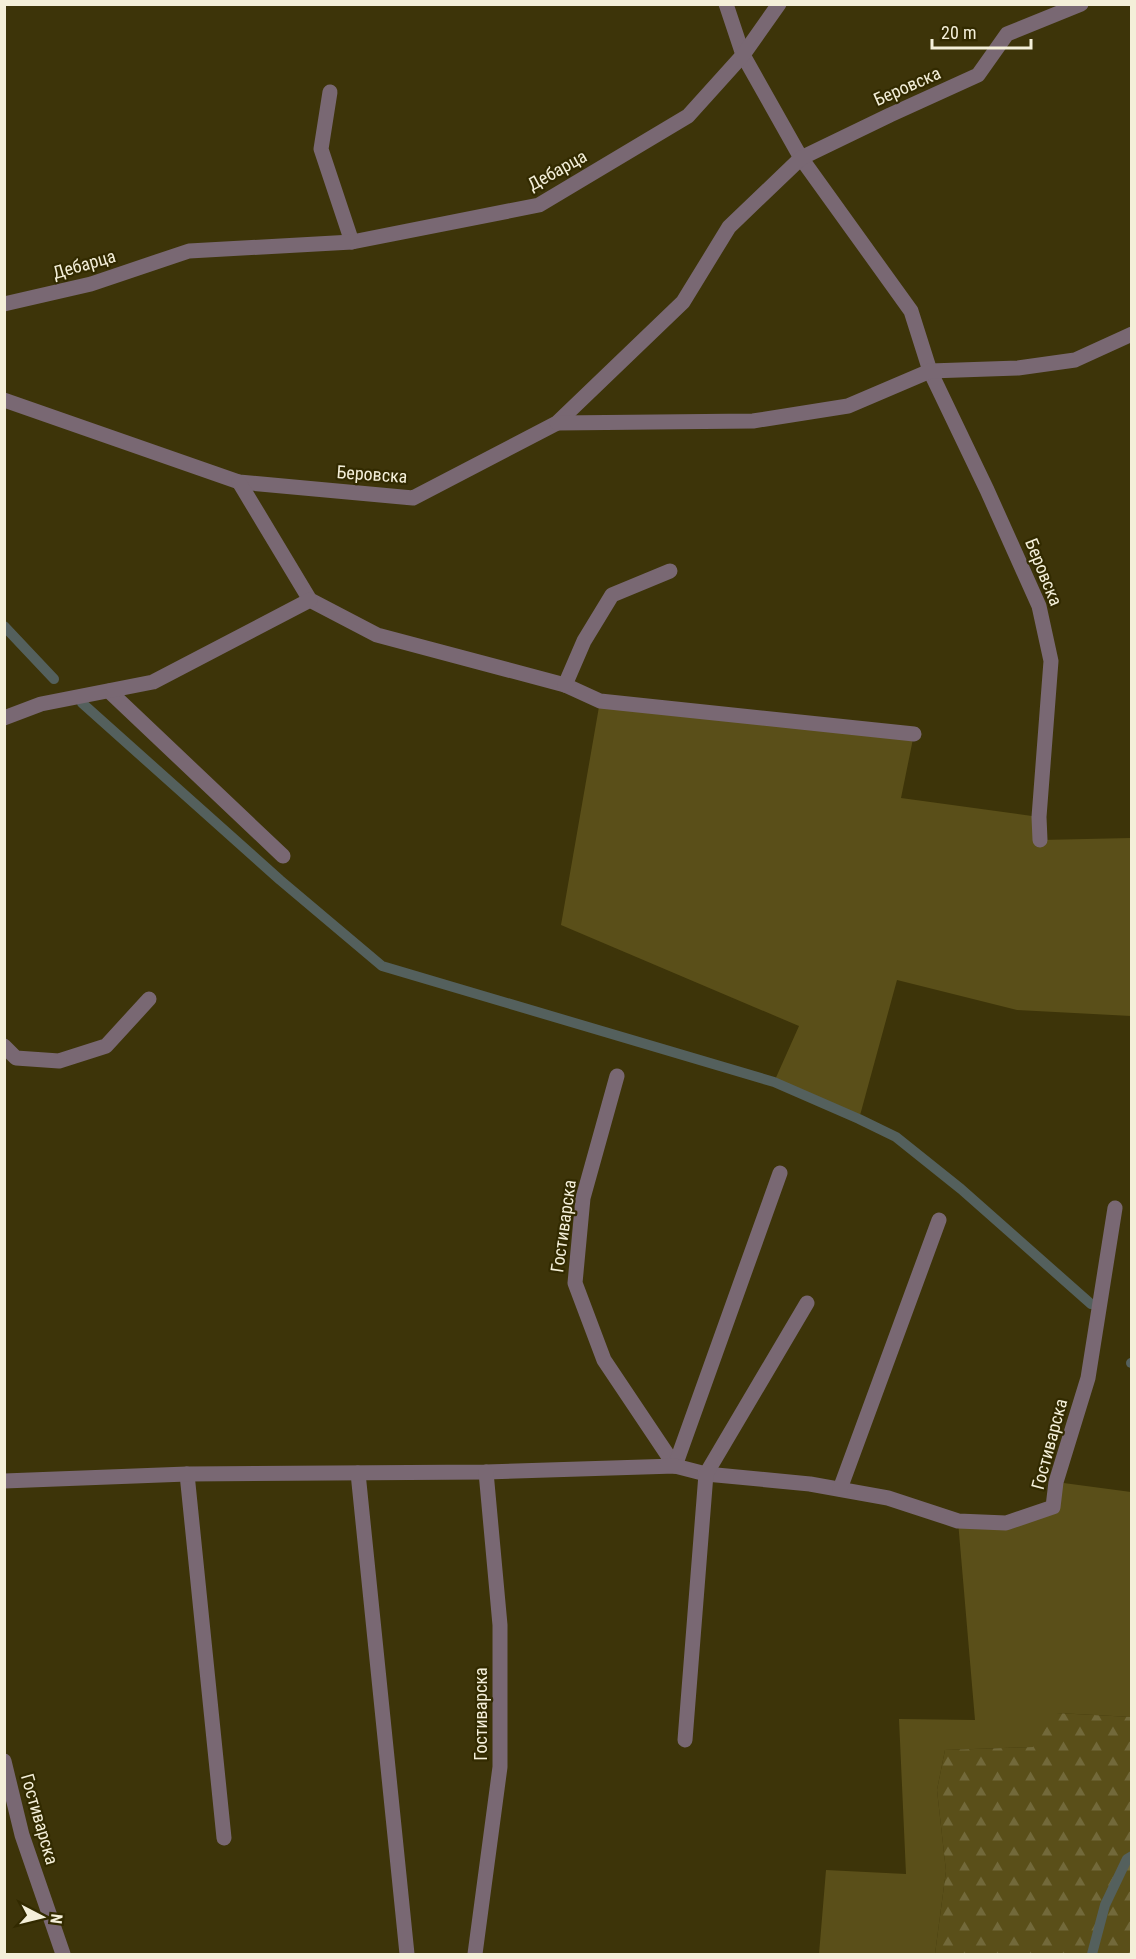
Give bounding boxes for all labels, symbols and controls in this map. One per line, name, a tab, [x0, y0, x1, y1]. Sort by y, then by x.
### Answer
scale bar	[932, 12, 1031, 50]
text: 20 m	[941, 22, 976, 43]
street label: Беровска	[870, 62, 944, 110]
street label: Дебарца	[524, 145, 590, 195]
street label: Дебарца	[50, 245, 118, 283]
street label: Беровска	[336, 461, 408, 487]
street label: Беровска	[1021, 535, 1067, 609]
street label: Гостиварска	[546, 1178, 580, 1274]
street label: Гостиварска	[1027, 1396, 1071, 1492]
street label: Гостиварска	[470, 1667, 491, 1761]
street label: Гостиварска	[17, 1771, 63, 1867]
north arrow	[12, 1887, 72, 1947]
text: N	[46, 1913, 66, 1925]

